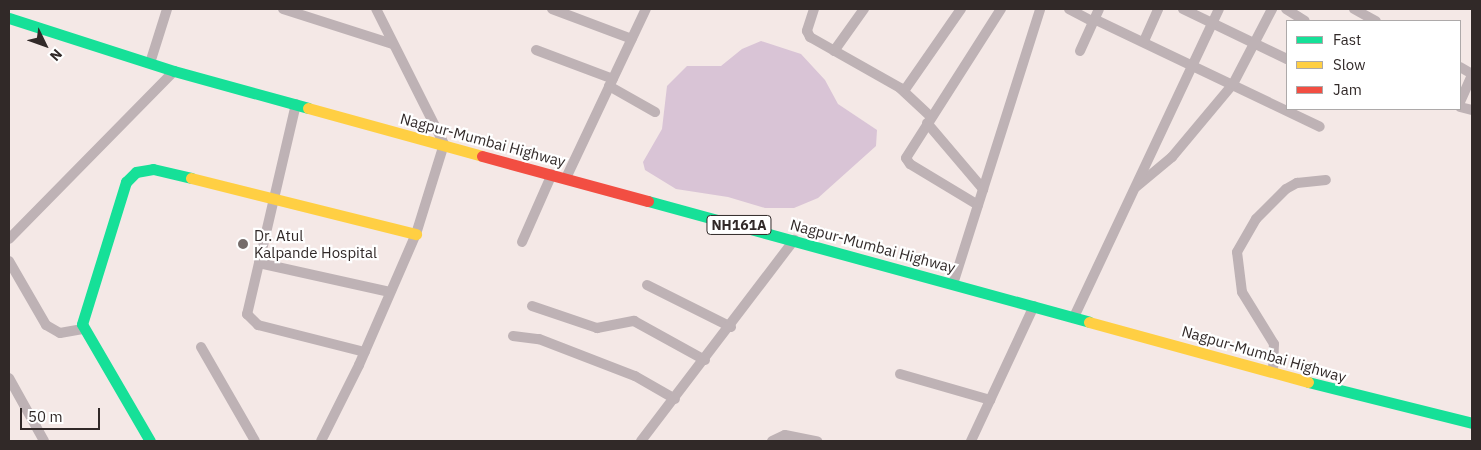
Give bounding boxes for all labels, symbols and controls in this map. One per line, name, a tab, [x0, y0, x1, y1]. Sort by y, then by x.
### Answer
north arrow	[20, 20, 70, 70]
legend	[1286, 20, 1461, 110]
text: Fast	[1333, 30, 1361, 49]
text: N	[46, 45, 66, 65]
text: Slow	[1333, 55, 1366, 74]
text: Jam	[1333, 80, 1362, 99]
street label: Nagpur-Mumbai Highway	[398, 109, 568, 171]
road number: NH161A	[705, 214, 773, 236]
street label: Nagpur-Mumbai Highway	[788, 215, 958, 277]
place label: Dr. Atul Kalpande Hospital	[254, 226, 377, 261]
marker: Dr. Atul Kalpande Hospital	[236, 237, 250, 251]
street label: Nagpur-Mumbai Highway	[1180, 322, 1348, 386]
scale bar	[22, 398, 102, 430]
text: 50 m	[28, 407, 63, 426]

